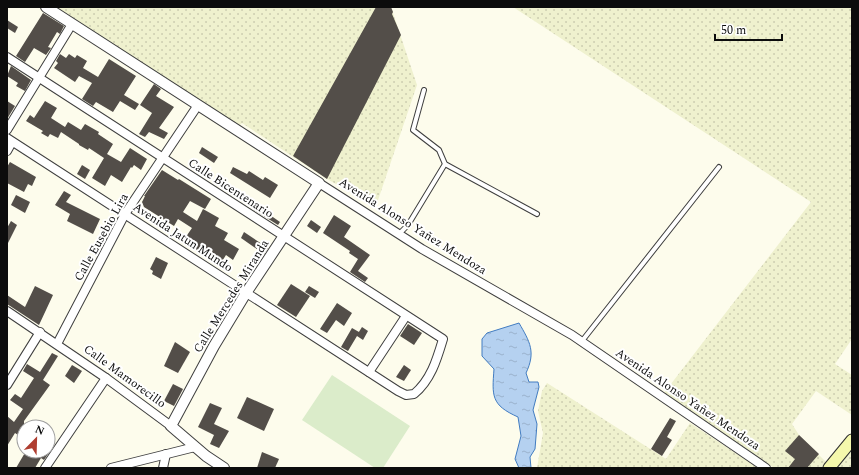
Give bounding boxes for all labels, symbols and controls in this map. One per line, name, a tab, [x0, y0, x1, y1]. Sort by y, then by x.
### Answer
scale bar	[715, 16, 782, 42]
text: 50 m	[721, 21, 746, 40]
street label: Calle Bicentenario	[184, 154, 277, 223]
street label: Avenida Alonso Yañez Mendoza	[335, 173, 490, 280]
street label: Calle Eusebio Lira	[69, 190, 134, 285]
street label: Avenida Jatun Mundo	[129, 198, 237, 277]
street label: Calle Mercedes Miranda	[189, 236, 274, 357]
street label: Calle Mamorecillo	[79, 340, 170, 413]
street label: Avenida Alonso Yañez Mendoza	[611, 344, 764, 455]
north arrow	[16, 419, 56, 459]
text: N	[32, 421, 47, 440]

